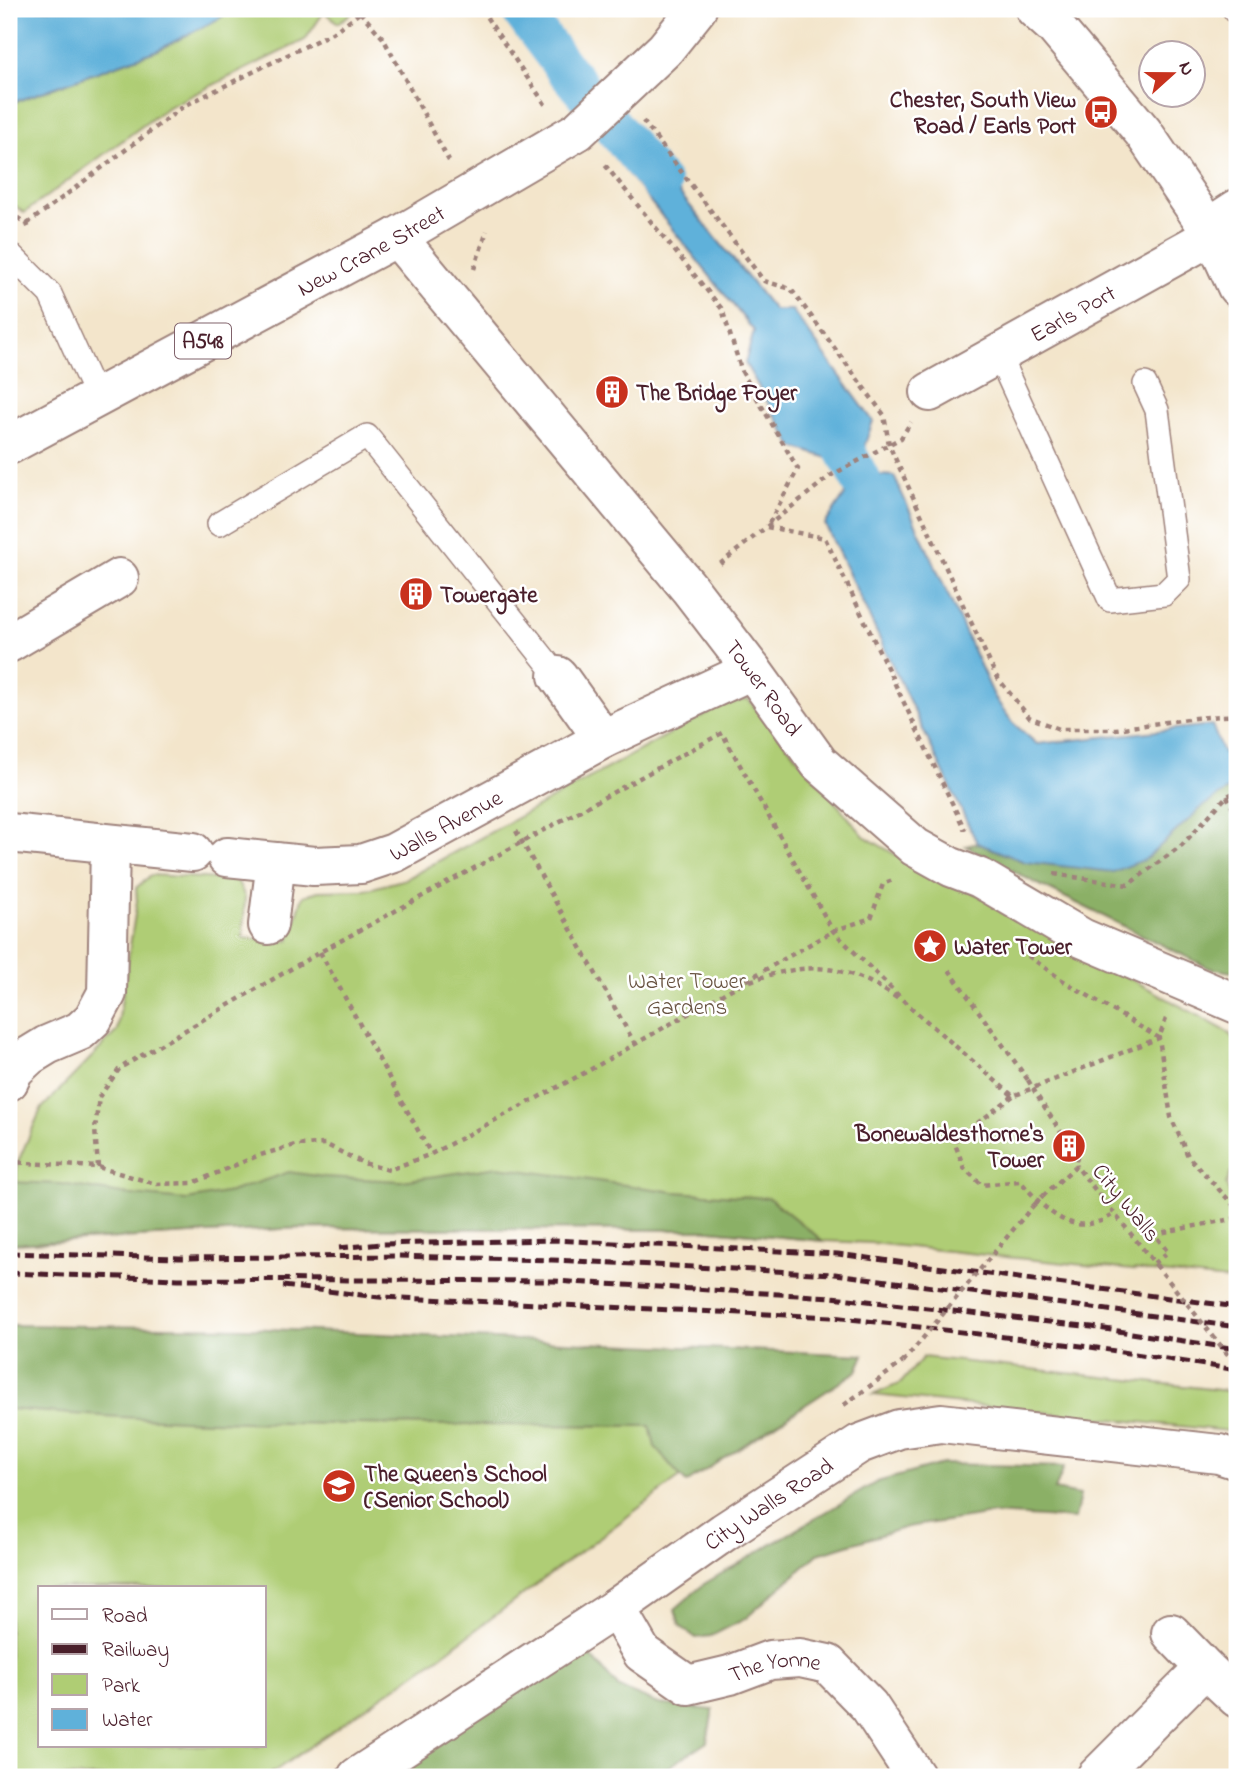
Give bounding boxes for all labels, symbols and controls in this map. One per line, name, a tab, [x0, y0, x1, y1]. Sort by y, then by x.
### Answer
north arrow	[1138, 38, 1208, 108]
text: N	[1171, 58, 1201, 80]
place label: Chester, South View Road / Earls Port	[890, 85, 1076, 144]
bus stop icon: Chester, South View Road / Earls Port	[1082, 93, 1120, 131]
street label: New Crane Street	[292, 198, 452, 306]
street label: Earls Port	[1025, 278, 1123, 352]
road number: A548	[175, 324, 231, 358]
building icon: The Bridge Foyer	[593, 373, 631, 411]
place label: The Bridge Foyer	[636, 378, 798, 413]
building icon: Towergate	[397, 575, 435, 613]
place label: Towergate	[440, 580, 538, 615]
street label: Tower Road	[715, 633, 809, 744]
street label: Walls Avenue	[384, 783, 510, 871]
place icon: Water Tower	[911, 927, 949, 965]
place label: Water Tower	[954, 932, 1073, 965]
park label: Water Tower Gardens	[628, 966, 747, 1025]
place label: Bonewaldesthorne's Tower	[854, 1119, 1045, 1178]
building icon: Bonewaldesthorne's Tower	[1050, 1127, 1088, 1165]
street label: City Walls	[1082, 1157, 1167, 1251]
street label: City Walls Road	[698, 1451, 841, 1560]
place label: The Queen's School (Senior School)	[364, 1459, 547, 1518]
school or university icon: The Queen's School (Senior School)	[320, 1467, 358, 1505]
legend	[38, 1586, 266, 1748]
text: Road	[102, 1602, 148, 1632]
text: Railway	[102, 1636, 169, 1668]
street label: The Yonne	[724, 1644, 825, 1693]
text: Park	[102, 1672, 141, 1702]
text: Water	[102, 1706, 153, 1736]

